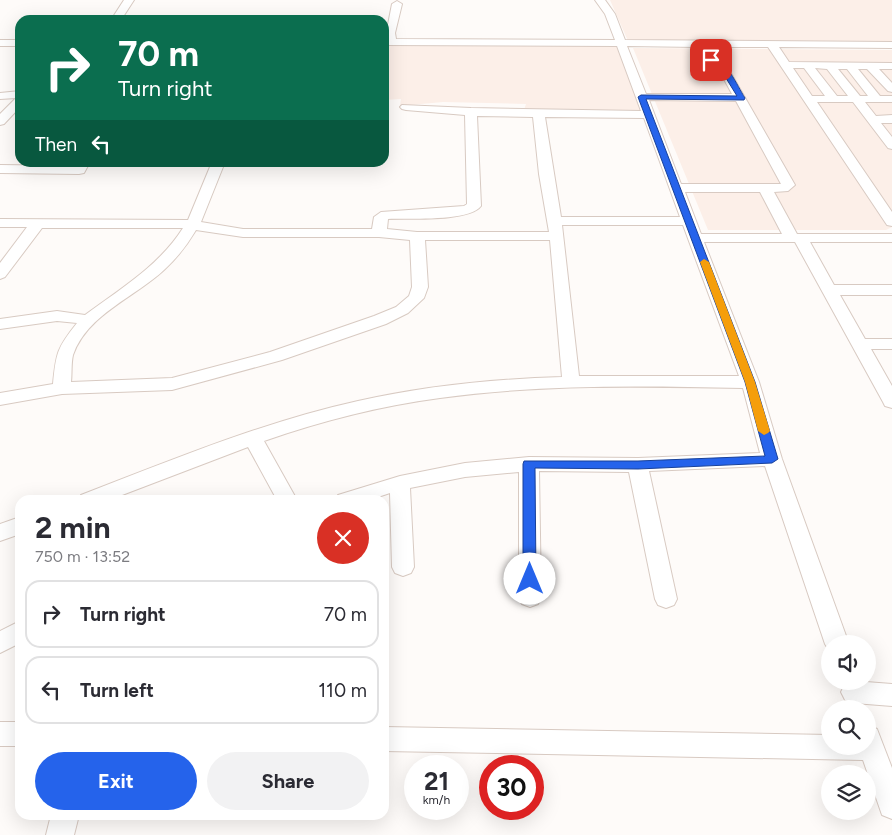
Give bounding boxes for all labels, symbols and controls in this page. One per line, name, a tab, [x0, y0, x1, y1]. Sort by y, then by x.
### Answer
text: 70 m	[118, 33, 199, 75]
icon: right	[35, 35, 100, 100]
pin	[690, 39, 732, 81]
icon: arrive	[697, 46, 725, 74]
text: Turn right	[118, 75, 213, 102]
icon: left	[87, 130, 115, 158]
text: Then	[35, 133, 77, 156]
text: 2 min	[35, 509, 111, 546]
button: close	[317, 512, 369, 564]
text: 750 m · 13:52	[35, 547, 130, 566]
position arrow	[503, 552, 555, 604]
icon: right	[37, 600, 65, 628]
text: Turn right	[80, 603, 166, 626]
text: 70 m	[324, 603, 367, 626]
map controls	[821, 635, 876, 820]
button: sound	[821, 635, 876, 690]
icon: left	[37, 676, 65, 704]
text: Turn left	[80, 679, 154, 702]
text: 110 m	[318, 679, 367, 702]
button: search	[821, 700, 876, 755]
button: Exit	[35, 752, 197, 810]
button: Share	[207, 752, 369, 810]
speed limit sign: 30	[479, 755, 544, 820]
button: layers	[821, 765, 876, 820]
text: 21	[424, 766, 449, 796]
text: km/h	[423, 793, 450, 807]

